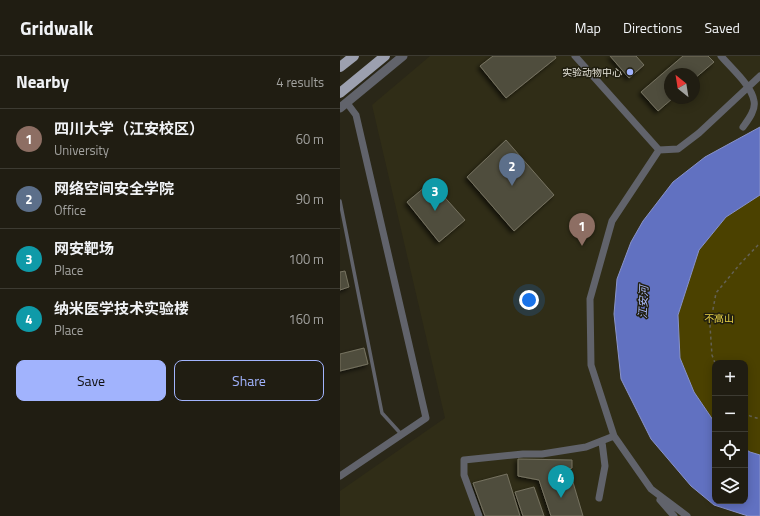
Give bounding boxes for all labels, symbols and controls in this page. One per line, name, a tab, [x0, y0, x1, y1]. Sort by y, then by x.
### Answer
text: Gridwalk	[20, 13, 93, 42]
text: Map	[575, 17, 601, 38]
text: Directions	[623, 17, 682, 38]
text: Saved	[704, 17, 740, 38]
place label: 实验动物中心	[562, 65, 622, 80]
marker: 实验动物中心	[625, 67, 635, 77]
north arrow	[664, 68, 700, 104]
text: Nearby	[16, 69, 69, 95]
text: 4 results	[276, 72, 324, 92]
text: 四川大学（江安校区）	[54, 117, 204, 140]
text: 1	[25, 129, 33, 149]
text: 60 m	[296, 129, 324, 149]
text: University	[54, 140, 109, 160]
pin: 2	[499, 153, 525, 186]
text: 网络空间安全学院	[54, 177, 174, 200]
pin: 3	[422, 178, 448, 211]
text: 2	[25, 189, 33, 209]
text: 90 m	[296, 189, 324, 209]
text: Office	[54, 200, 86, 220]
pin: 1	[569, 213, 595, 246]
text: 网安靶场	[54, 237, 114, 260]
text: 3	[25, 249, 33, 269]
text: 100 m	[288, 249, 324, 269]
text: Place	[54, 260, 83, 280]
water label: 江安河	[634, 283, 652, 319]
your location	[519, 290, 539, 310]
text: 纳米医学技术实验楼	[54, 297, 189, 320]
text: 4	[25, 309, 33, 329]
text: 160 m	[288, 309, 324, 329]
park label: 不高山	[704, 311, 734, 326]
text: Place	[54, 320, 83, 340]
button: Save	[16, 360, 166, 401]
button: Share	[174, 360, 324, 401]
map controls	[712, 360, 748, 504]
button: +	[712, 360, 748, 396]
button: −	[712, 396, 748, 432]
button: locate	[712, 432, 748, 468]
pin: 4	[548, 465, 574, 498]
button: layers	[712, 468, 748, 504]

